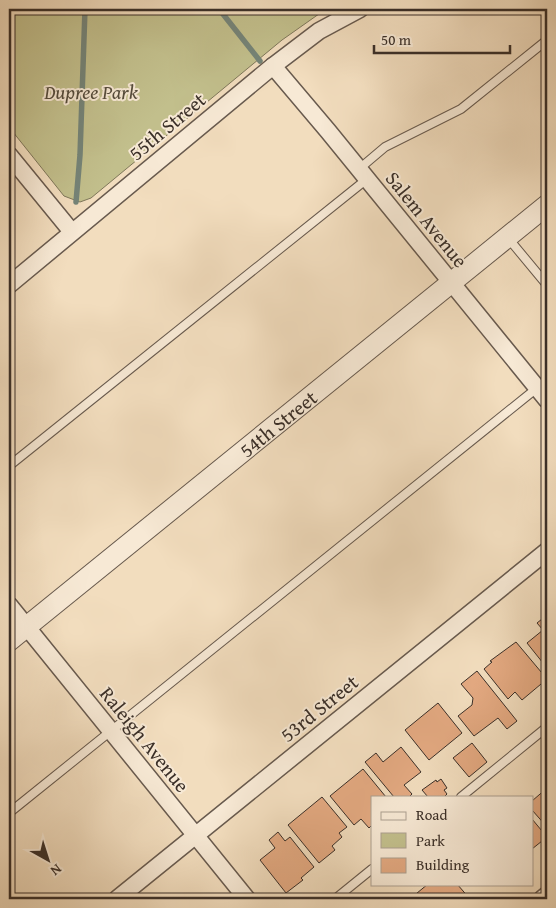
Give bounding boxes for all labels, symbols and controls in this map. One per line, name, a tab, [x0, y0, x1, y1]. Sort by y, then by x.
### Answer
scale bar	[374, 22, 510, 54]
text: 50 m	[381, 29, 412, 50]
park label: Dupree Park	[43, 77, 139, 106]
street label: 55th Street	[122, 85, 212, 167]
street label: Salem Avenue	[379, 165, 475, 273]
street label: 54th Street	[233, 383, 323, 464]
street label: 53rd Street	[274, 667, 364, 749]
street label: Raleigh Avenue	[93, 680, 197, 798]
legend	[371, 796, 534, 886]
text: Road	[416, 804, 447, 825]
text: Park	[416, 830, 445, 851]
north arrow	[22, 836, 72, 886]
text: Building	[416, 854, 470, 875]
text: N	[46, 859, 66, 881]

